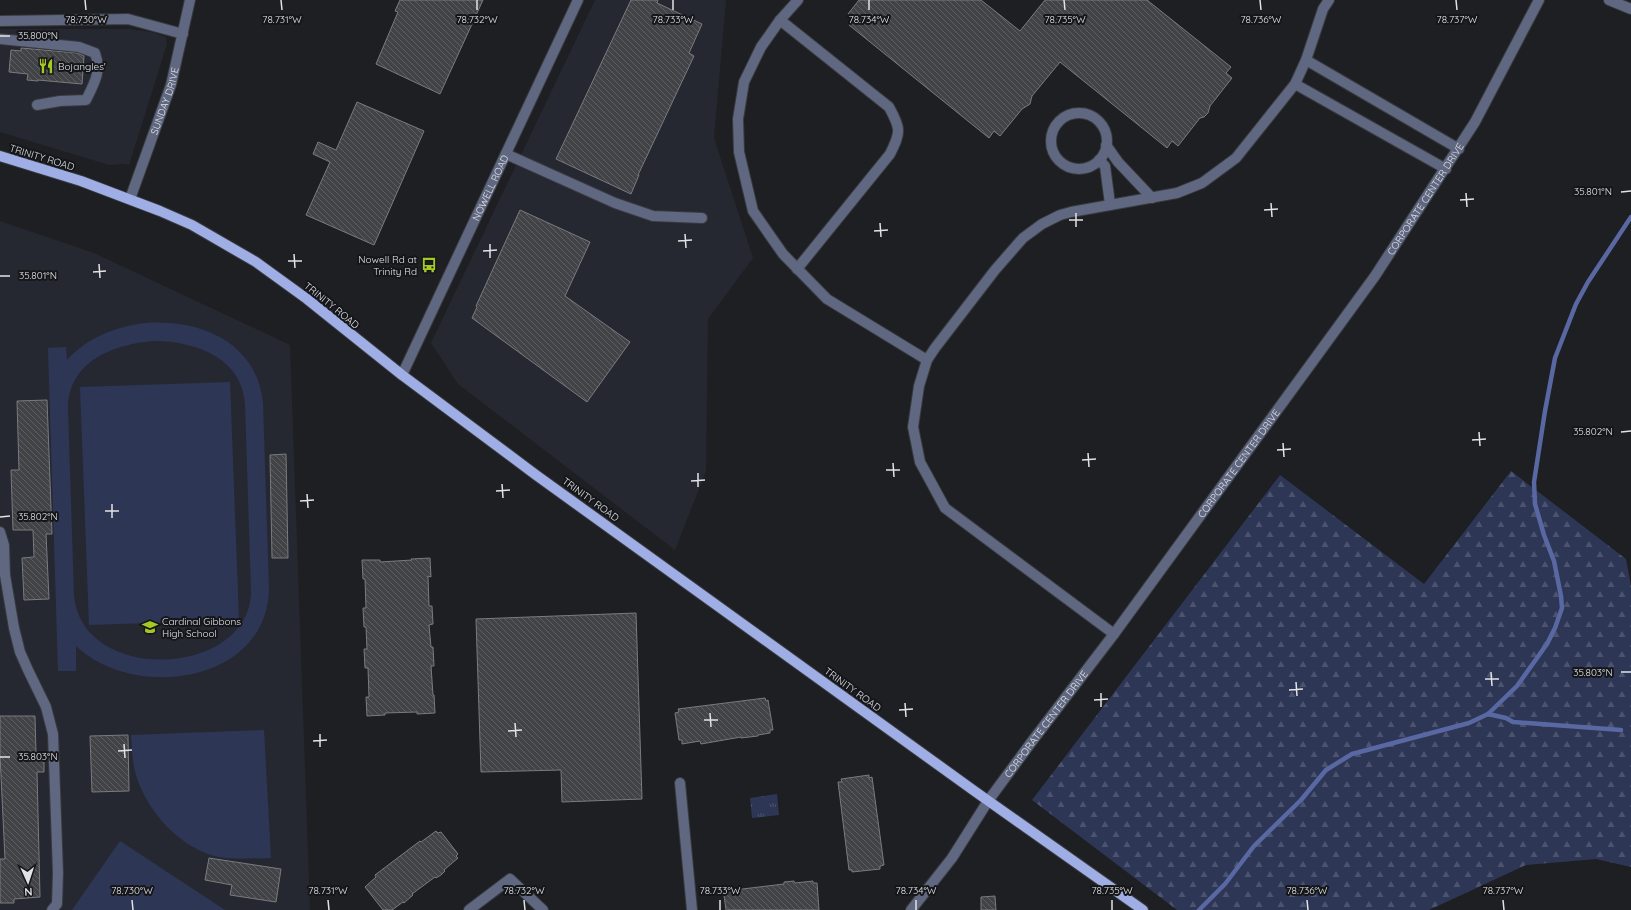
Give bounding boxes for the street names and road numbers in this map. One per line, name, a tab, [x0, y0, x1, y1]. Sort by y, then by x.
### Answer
street label: SUNDAY DRIVE	[148, 66, 182, 137]
street label: CORPORATE CENTER DRIVE	[1384, 140, 1467, 258]
street label: TRINITY ROAD	[8, 141, 76, 174]
street label: NOWELL ROAD	[469, 153, 511, 223]
street label: TRINITY ROAD	[301, 279, 362, 332]
street label: CORPORATE CENTER DRIVE	[1195, 407, 1283, 520]
street label: TRINITY ROAD	[560, 474, 622, 524]
street label: TRINITY ROAD	[822, 664, 884, 714]
street label: CORPORATE CENTER DRIVE	[1001, 668, 1091, 780]

